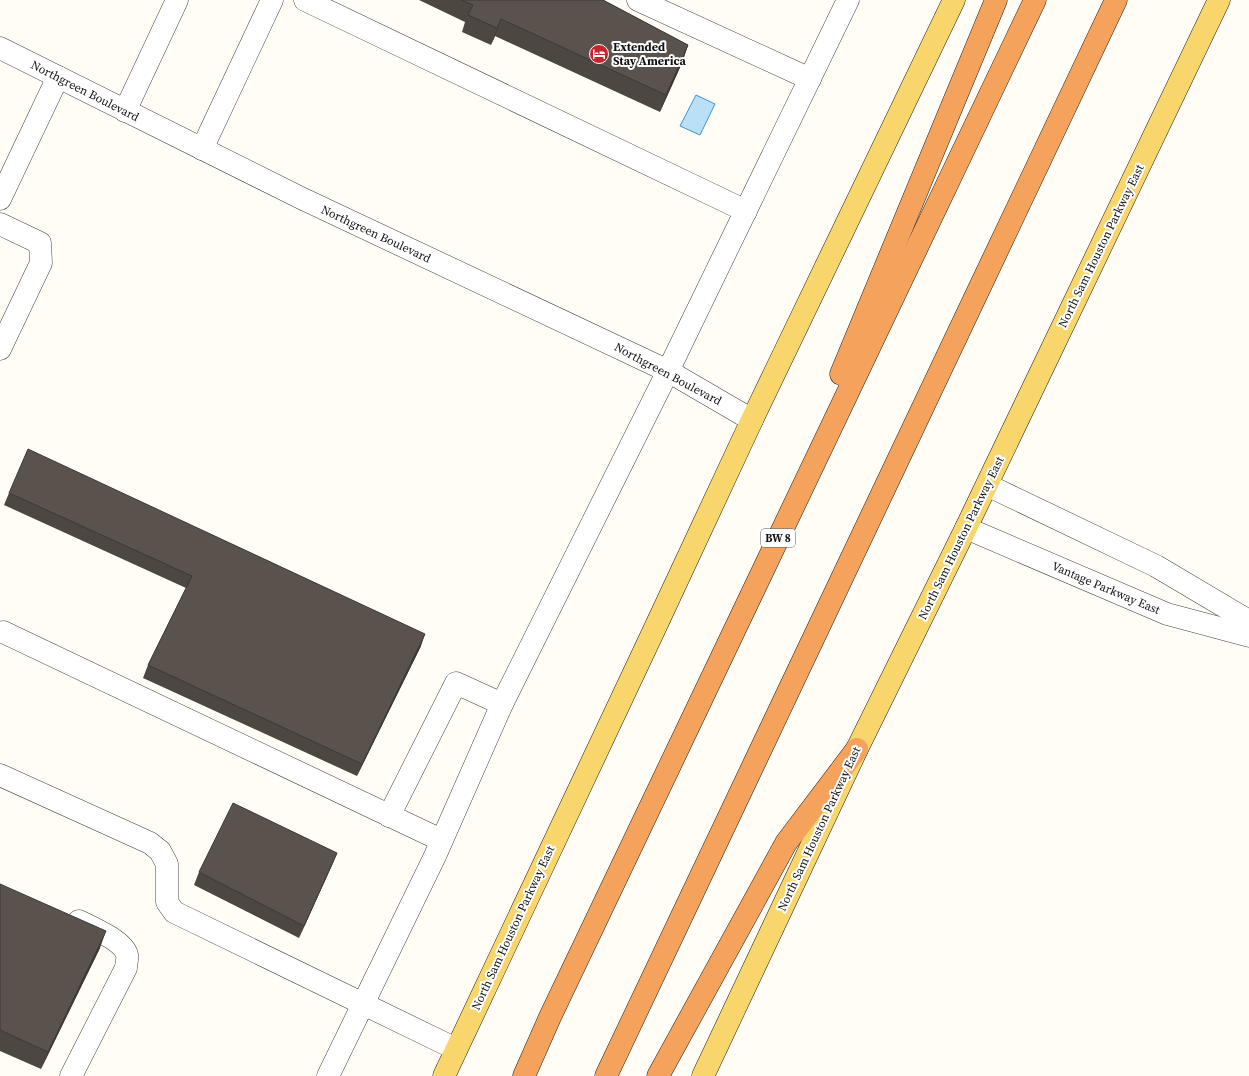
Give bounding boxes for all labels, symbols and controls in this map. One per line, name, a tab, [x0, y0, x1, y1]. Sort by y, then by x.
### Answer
place label: Extended Stay America	[613, 39, 686, 69]
hotel icon: Extended Stay America	[588, 43, 610, 65]
street label: Northgreen Boulevard	[28, 57, 142, 125]
street label: North Sam Houston Parkway East	[1054, 162, 1148, 330]
street label: Northgreen Boulevard	[318, 202, 434, 267]
street label: Northgreen Boulevard	[612, 339, 725, 409]
street label: North Sam Houston Parkway East	[914, 454, 1008, 622]
road number: BW 8	[761, 529, 795, 547]
street label: Vantage Parkway East	[1049, 558, 1163, 618]
street label: North Sam Houston Parkway East	[774, 744, 864, 914]
street label: North Sam Houston Parkway East	[468, 843, 558, 1013]

